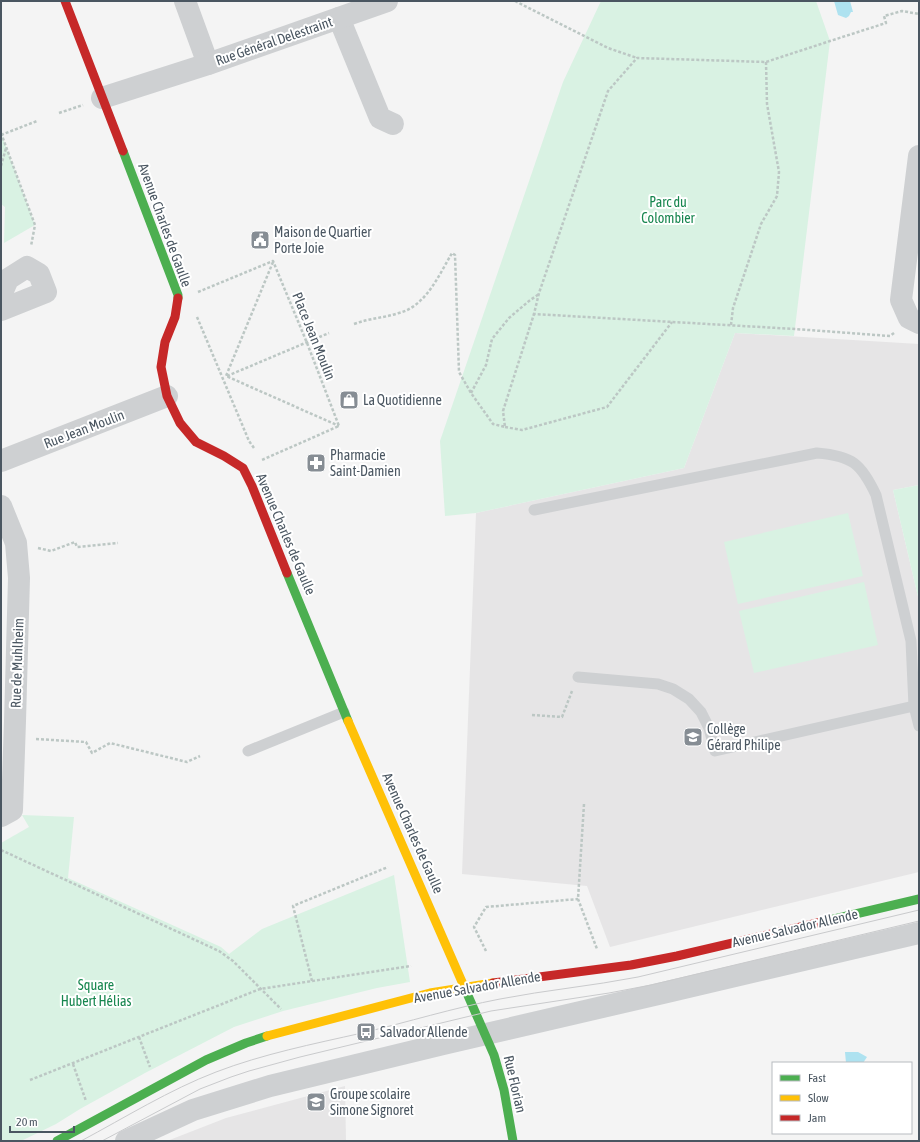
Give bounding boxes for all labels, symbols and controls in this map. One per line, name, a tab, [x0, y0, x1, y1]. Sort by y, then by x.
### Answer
street label: Rue Général Delestraint	[214, 14, 334, 68]
street label: Avenue Charles de Gaulle	[135, 161, 195, 289]
park label: Parc du Colombier	[641, 194, 696, 226]
place label: Maison de Quartier Porte Joie	[274, 224, 372, 256]
public building icon: Maison de Quartier Porte Joie	[249, 229, 271, 251]
street label: Place Jean Moulin	[289, 290, 339, 382]
shop icon: La Quotidienne	[338, 389, 360, 411]
place label: La Quotidienne	[363, 392, 442, 408]
street label: Rue Jean Moulin	[42, 406, 126, 452]
place label: Pharmacie Saint-Damien	[330, 447, 401, 479]
pharmacy icon: Pharmacie Saint-Damien	[305, 452, 327, 474]
street label: Avenue Charles de Gaulle	[253, 471, 319, 597]
street label: Rue de Muhlheim	[7, 618, 27, 708]
place label: Collège Gérard Philipe	[707, 721, 781, 753]
school or university icon: Collège Gérard Philipe	[682, 726, 704, 748]
street label: Avenue Charles de Gaulle	[379, 770, 447, 896]
street label: Avenue Salvador Allende	[731, 906, 859, 950]
street label: Avenue Salvador Allende	[412, 968, 542, 1006]
park label: Square Hubert Hélias	[61, 977, 131, 1009]
bus stop icon: Salvador Allende	[355, 1021, 377, 1043]
place label: Salvador Allende	[380, 1024, 468, 1040]
street label: Rue Florian	[501, 1054, 529, 1114]
legend	[772, 1062, 912, 1134]
text: Fast	[808, 1071, 826, 1085]
place label: Groupe scolaire Simone Signoret	[330, 1086, 414, 1118]
school or university icon: Groupe scolaire Simone Signoret	[305, 1091, 327, 1113]
text: Slow	[808, 1091, 829, 1105]
scale bar	[10, 1108, 74, 1134]
text: Jam	[808, 1111, 826, 1125]
text: 20 m	[16, 1115, 38, 1129]

